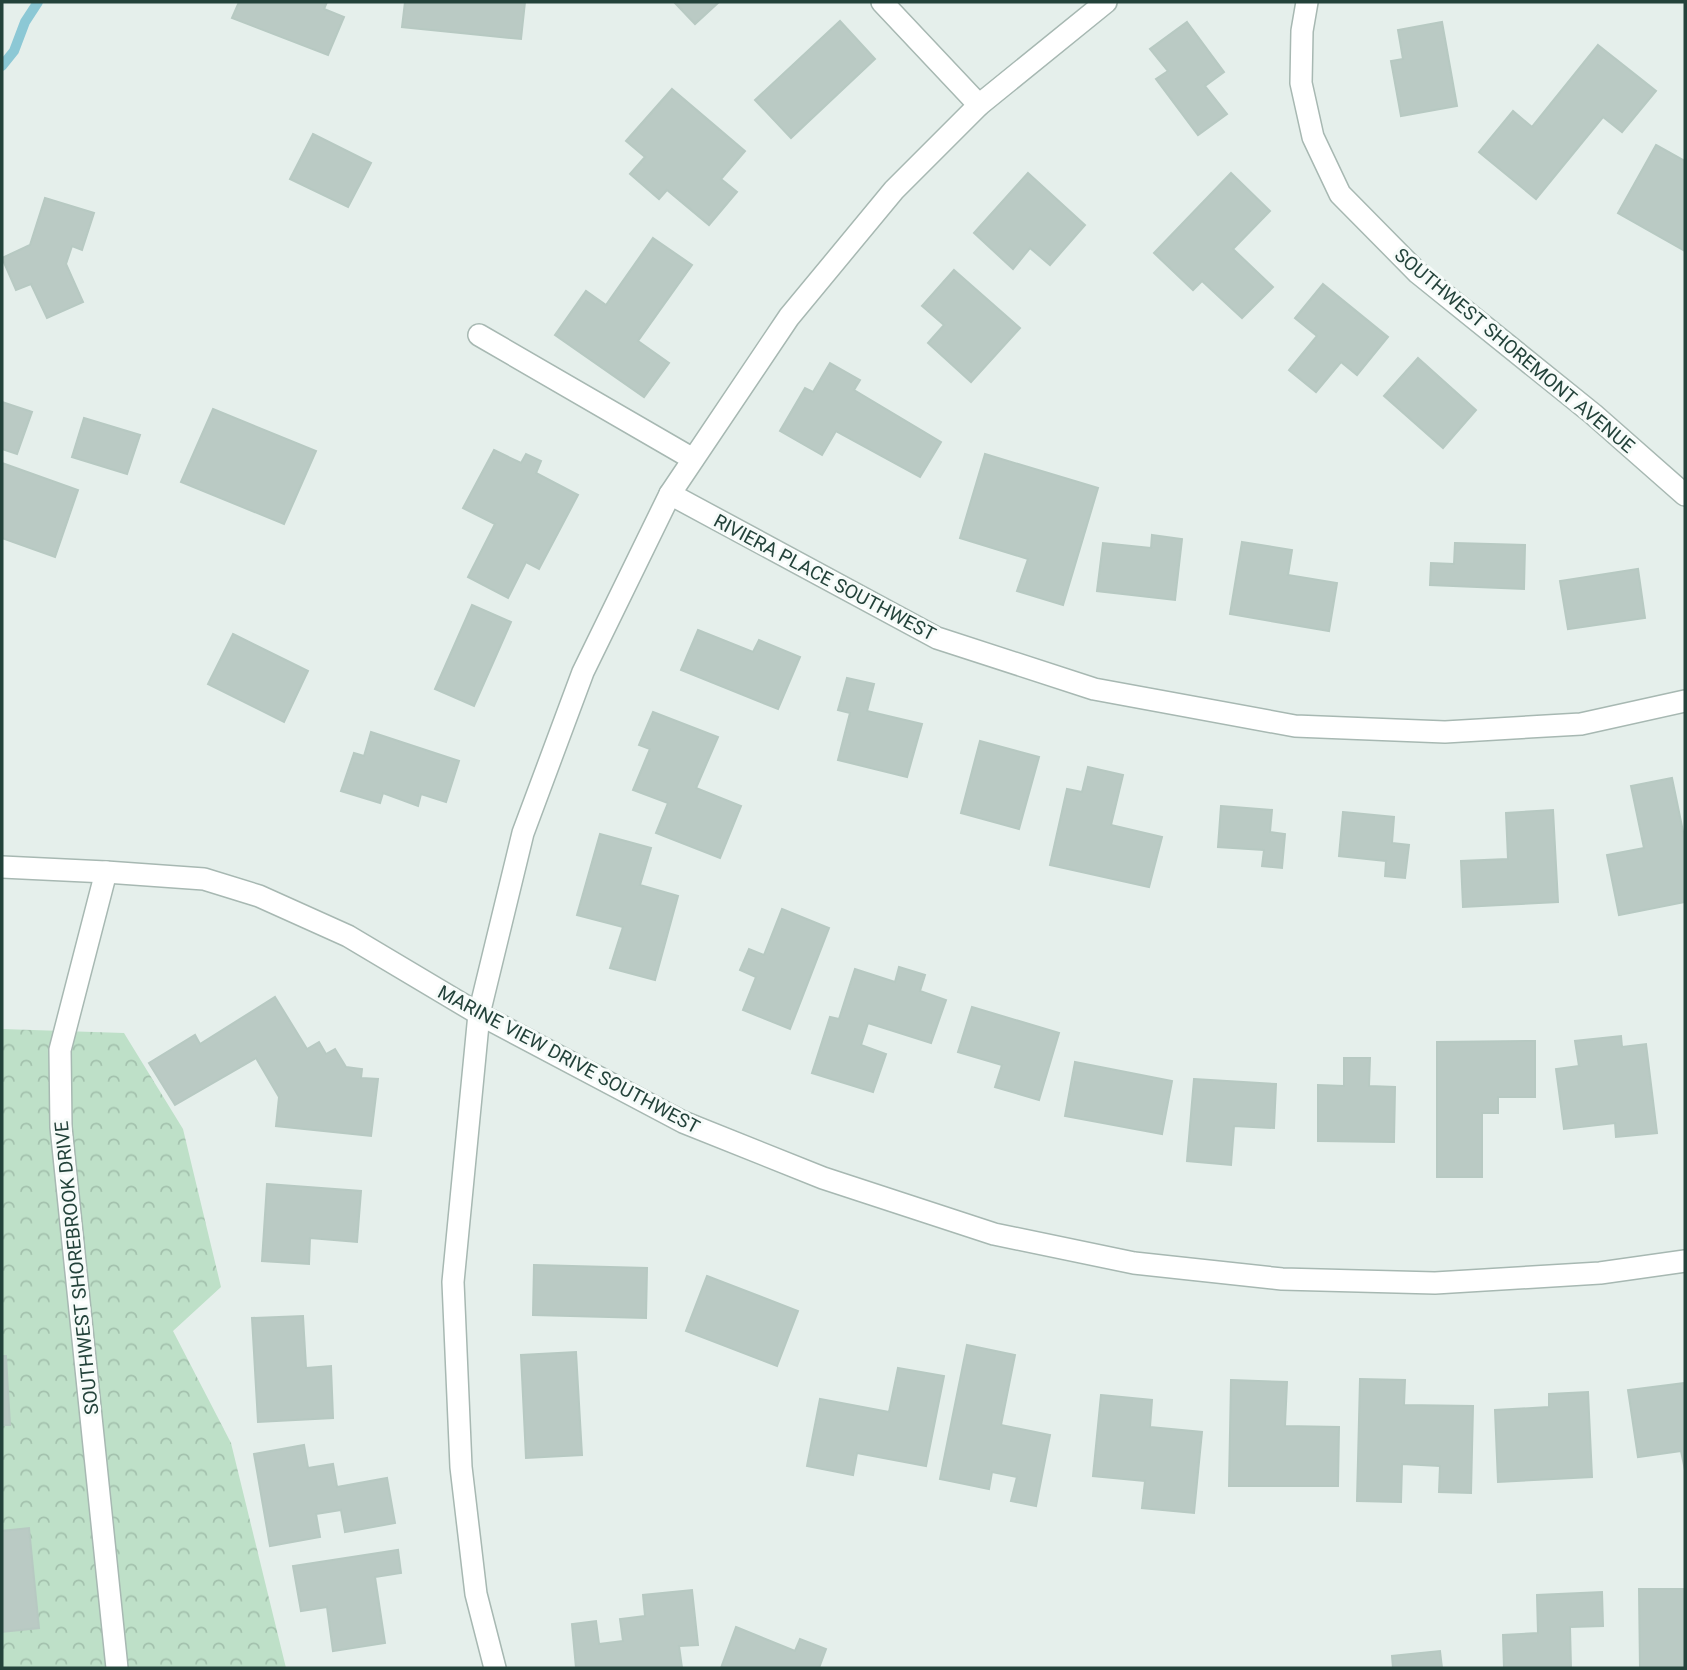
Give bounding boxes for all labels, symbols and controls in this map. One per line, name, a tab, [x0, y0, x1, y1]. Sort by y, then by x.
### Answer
street label: SOUTHWEST SHOREMONT AVENUE	[1390, 243, 1640, 458]
street label: RIVIERA PLACE SOUTHWEST	[710, 509, 940, 646]
street label: MARINE VIEW DRIVE SOUTHWEST	[434, 980, 704, 1138]
street label: SOUTHWEST SHOREBROOK DRIVE	[50, 1120, 103, 1416]

